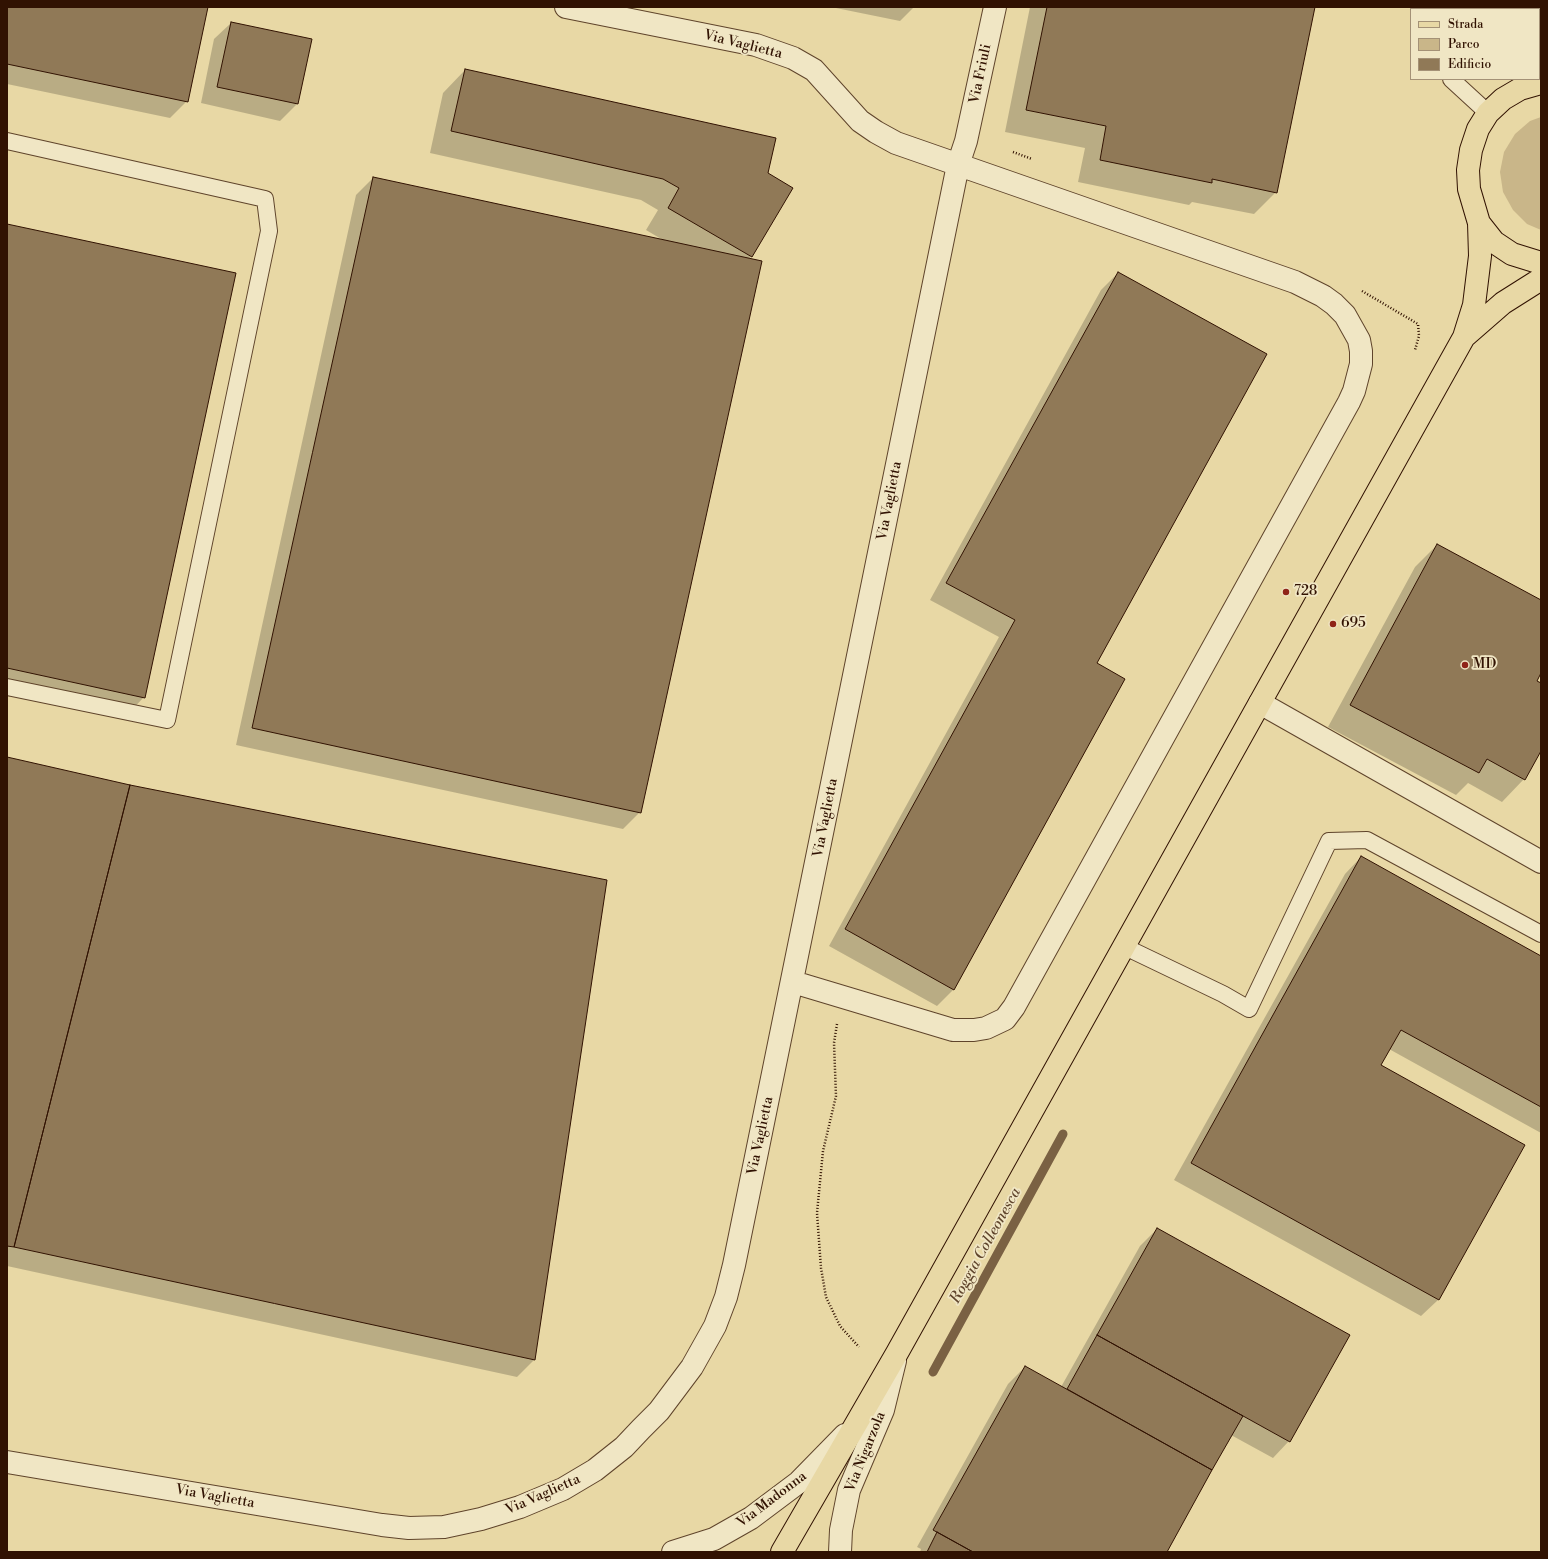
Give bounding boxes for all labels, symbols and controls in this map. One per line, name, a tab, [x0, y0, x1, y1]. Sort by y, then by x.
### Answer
legend	[1410, 8, 1540, 80]
text: Strada	[1448, 17, 1483, 32]
street label: Via Vaglietta	[702, 27, 784, 63]
text: Parco	[1448, 37, 1480, 52]
street label: Via Friuli	[966, 43, 996, 105]
text: Edificio	[1448, 57, 1491, 72]
street label: Via Vaglietta	[874, 460, 906, 542]
place label: 728	[1294, 584, 1317, 600]
marker: 728	[1281, 587, 1291, 597]
place label: 695	[1341, 616, 1366, 632]
marker: 695	[1328, 619, 1338, 629]
place label: MD	[1473, 657, 1496, 673]
marker: MD	[1460, 660, 1470, 670]
street label: Via Vaglietta	[810, 777, 842, 859]
street label: Via Vaglietta	[744, 1095, 778, 1177]
water label: Roggia Colleonesca	[947, 1185, 1025, 1307]
street label: Via Nigarzola	[842, 1409, 890, 1495]
street label: Via Madonna	[734, 1468, 810, 1532]
street label: Via Vaglietta	[503, 1471, 583, 1519]
street label: Via Vaglietta	[174, 1482, 256, 1512]

